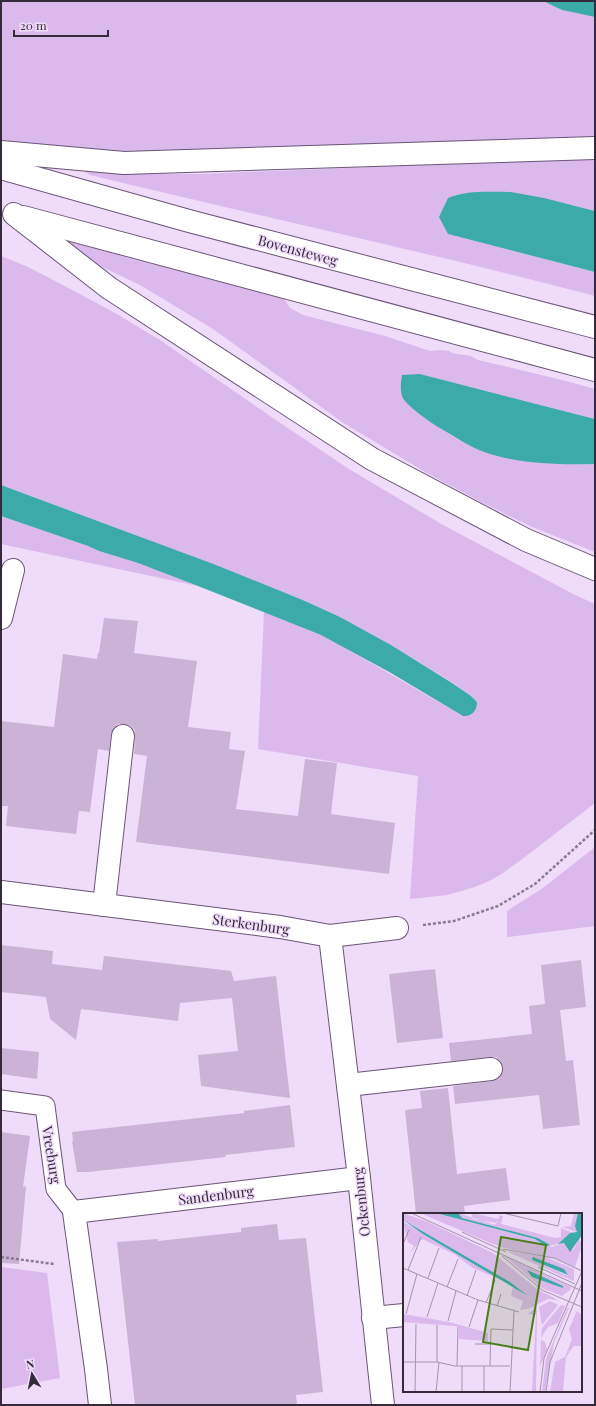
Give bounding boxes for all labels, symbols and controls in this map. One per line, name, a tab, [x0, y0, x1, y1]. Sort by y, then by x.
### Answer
scale bar	[14, 12, 108, 38]
text: 20 m	[20, 17, 47, 33]
street label: Bovensteweg	[256, 230, 341, 270]
street label: Sterkenburg	[211, 909, 292, 939]
street label: Vreeburg	[38, 1124, 66, 1186]
street label: Ockenburg	[348, 1166, 374, 1238]
street label: Sandenburg	[177, 1181, 256, 1209]
inset map	[403, 1213, 582, 1392]
north arrow	[12, 1354, 52, 1394]
text: N	[25, 1356, 35, 1372]

